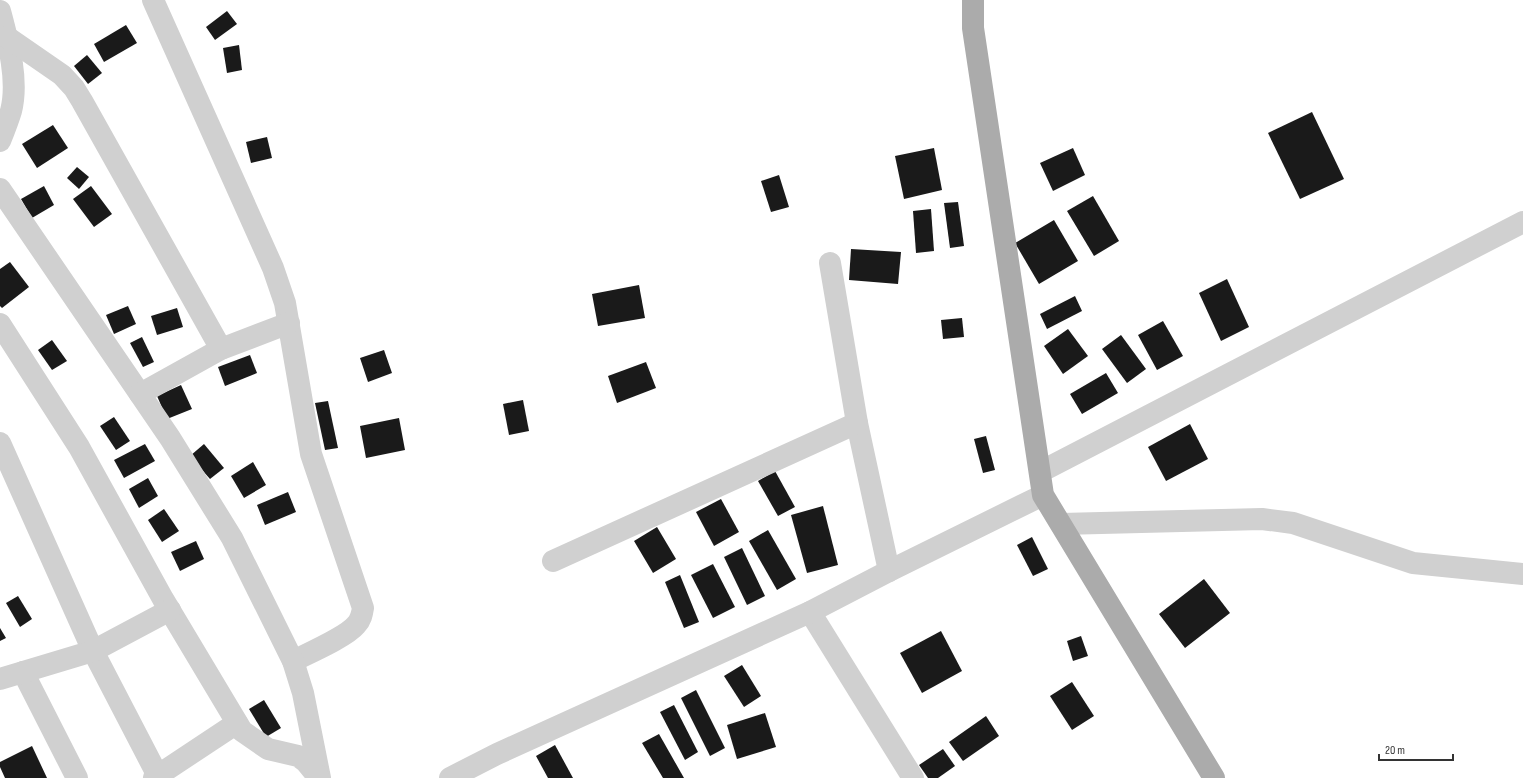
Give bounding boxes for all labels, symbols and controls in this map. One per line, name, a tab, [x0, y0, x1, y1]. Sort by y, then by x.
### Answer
scale bar	[1379, 736, 1453, 762]
text: 20 m	[1385, 743, 1405, 758]

